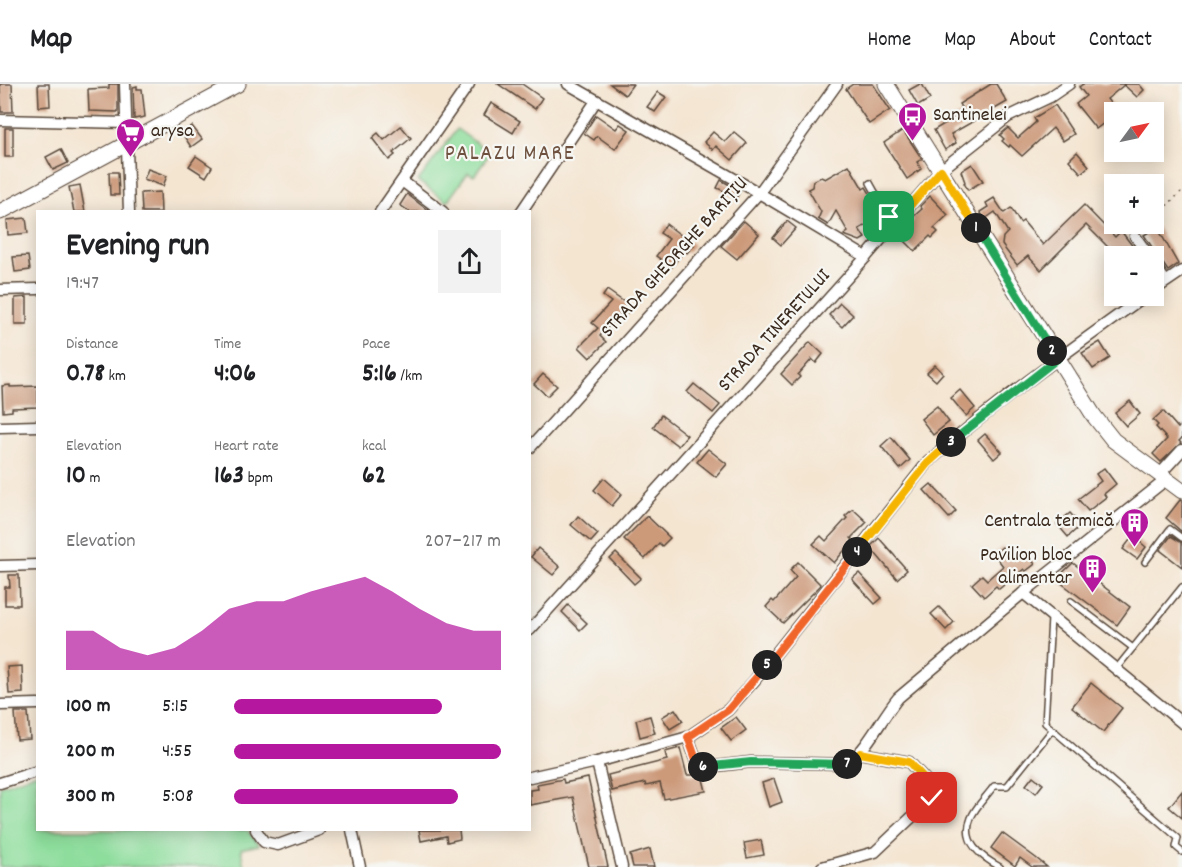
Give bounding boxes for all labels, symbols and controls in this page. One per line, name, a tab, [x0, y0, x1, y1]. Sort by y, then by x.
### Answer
text: Map	[30, 21, 72, 61]
text: Home	[867, 26, 911, 56]
text: Map	[944, 26, 976, 56]
text: About	[1009, 26, 1056, 56]
text: Contact	[1089, 26, 1152, 56]
bus stop icon: Santinelei	[896, 100, 928, 142]
place label: Santinelei	[933, 102, 1007, 130]
north arrow	[1104, 102, 1164, 162]
map controls	[1104, 102, 1164, 306]
supermarket icon: arysa	[114, 116, 146, 158]
place label: arysa	[151, 118, 194, 146]
district label: PALAZU MARE	[445, 139, 575, 170]
street label: STRADA GHEORGHE BARIȚIU	[595, 171, 755, 345]
button: +	[1104, 174, 1164, 234]
pin	[863, 191, 914, 242]
icon: arrive	[872, 200, 905, 233]
pin: 1	[961, 213, 991, 243]
text: 1	[974, 216, 978, 239]
text: Evening run	[66, 224, 210, 271]
button: share	[438, 230, 501, 293]
button: −	[1104, 246, 1164, 306]
street label: STRADA TINERETULUI	[712, 263, 838, 399]
text: 19:47	[66, 270, 99, 298]
text: Distance	[66, 333, 118, 356]
text: Time	[214, 333, 241, 356]
text: Pace	[362, 333, 390, 356]
pin: 2	[1037, 336, 1067, 366]
text: 2	[1049, 339, 1056, 362]
text: 0.78	[66, 356, 105, 393]
text: 4:06	[214, 356, 256, 393]
text: 5:16	[362, 356, 397, 393]
text: km	[105, 365, 126, 388]
text: /km	[397, 365, 423, 388]
pin: 3	[936, 427, 966, 457]
text: 3	[947, 430, 955, 453]
text: Elevation	[66, 435, 122, 458]
text: Heart rate	[214, 435, 279, 458]
text: kcal	[362, 435, 386, 458]
text: 10	[66, 458, 86, 495]
text: 163	[214, 458, 244, 495]
text: 62	[362, 458, 386, 495]
text: m	[86, 467, 101, 490]
text: bpm	[244, 467, 273, 490]
building icon: Centrala termică	[1119, 506, 1151, 548]
place label: Centrala termică	[984, 508, 1114, 536]
text: Elevation	[66, 528, 136, 556]
text: 207–217 m	[425, 528, 501, 556]
pin: 4	[842, 537, 872, 567]
text: 4	[854, 540, 860, 563]
place label: Pavilion bloc alimentar	[980, 542, 1073, 593]
building icon: Pavilion bloc alimentar	[1077, 552, 1109, 594]
pin: 5	[752, 650, 782, 680]
text: 5	[763, 653, 771, 676]
text: 100 m	[66, 693, 111, 721]
text: 5:15	[162, 693, 188, 721]
text: 200 m	[66, 738, 115, 766]
text: 4:55	[162, 738, 192, 766]
pin: 7	[832, 749, 862, 779]
pin: 6	[688, 752, 718, 782]
text: 7	[844, 752, 850, 775]
text: 6	[699, 755, 707, 778]
pin	[906, 772, 957, 823]
icon: check	[915, 781, 948, 814]
text: 300 m	[66, 783, 115, 811]
text: 5:08	[162, 783, 194, 811]

